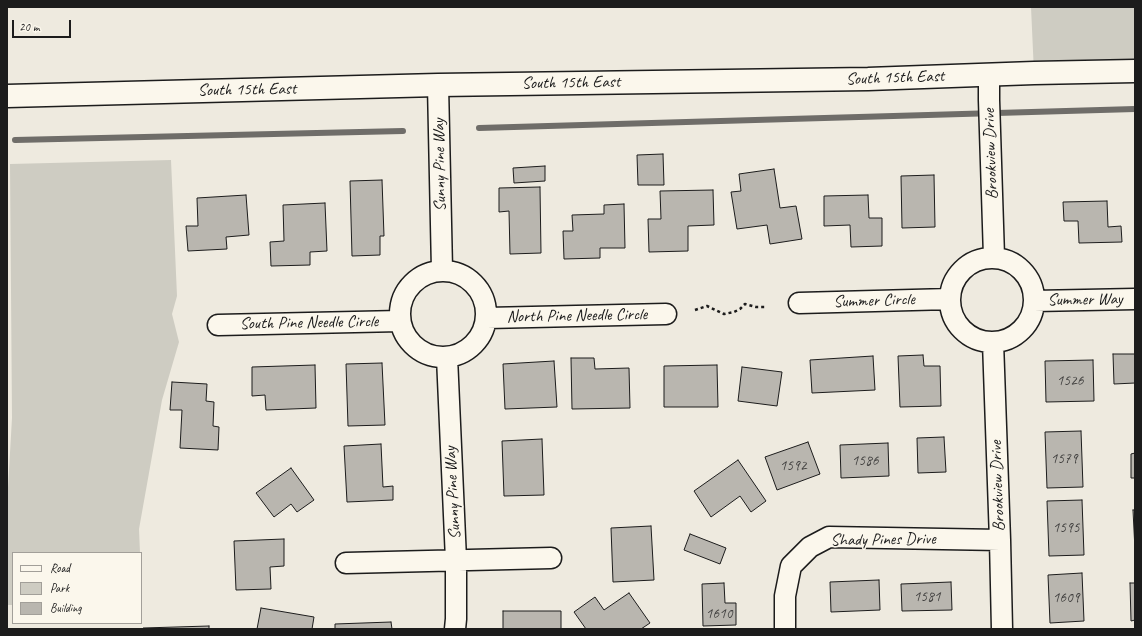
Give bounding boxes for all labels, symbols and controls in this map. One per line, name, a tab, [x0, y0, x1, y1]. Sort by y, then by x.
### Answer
scale bar	[14, 12, 73, 38]
text: 20 m	[19, 19, 39, 35]
street label: South 15th East	[845, 66, 945, 90]
street label: South 15th East	[522, 72, 620, 94]
street label: South 15th East	[198, 79, 296, 101]
street label: Brookview Drive	[979, 108, 1003, 200]
street label: Sunny Pine Way	[429, 118, 451, 212]
street label: Summer Circle	[833, 289, 915, 313]
street label: Summer Way	[1047, 289, 1123, 311]
street label: North Pine Needle Circle	[507, 305, 647, 327]
street label: South Pine Needle Circle	[240, 312, 378, 334]
house number: 1526	[1057, 372, 1083, 390]
street label: Brookview Drive	[986, 440, 1010, 532]
street label: Sunny Pine Way	[440, 446, 466, 540]
house number: 1579	[1051, 450, 1077, 468]
house number: 1586	[852, 452, 878, 470]
house number: 1592	[780, 457, 806, 475]
house number: 1595	[1053, 519, 1079, 537]
street label: Shady Pines Drive	[830, 529, 936, 551]
legend	[12, 552, 142, 624]
text: Road	[50, 560, 70, 576]
text: Park	[50, 580, 69, 596]
house number: 1581	[914, 588, 940, 606]
house number: 1609	[1053, 589, 1079, 607]
text: Building	[50, 600, 82, 616]
house number: 1610	[706, 605, 732, 623]

